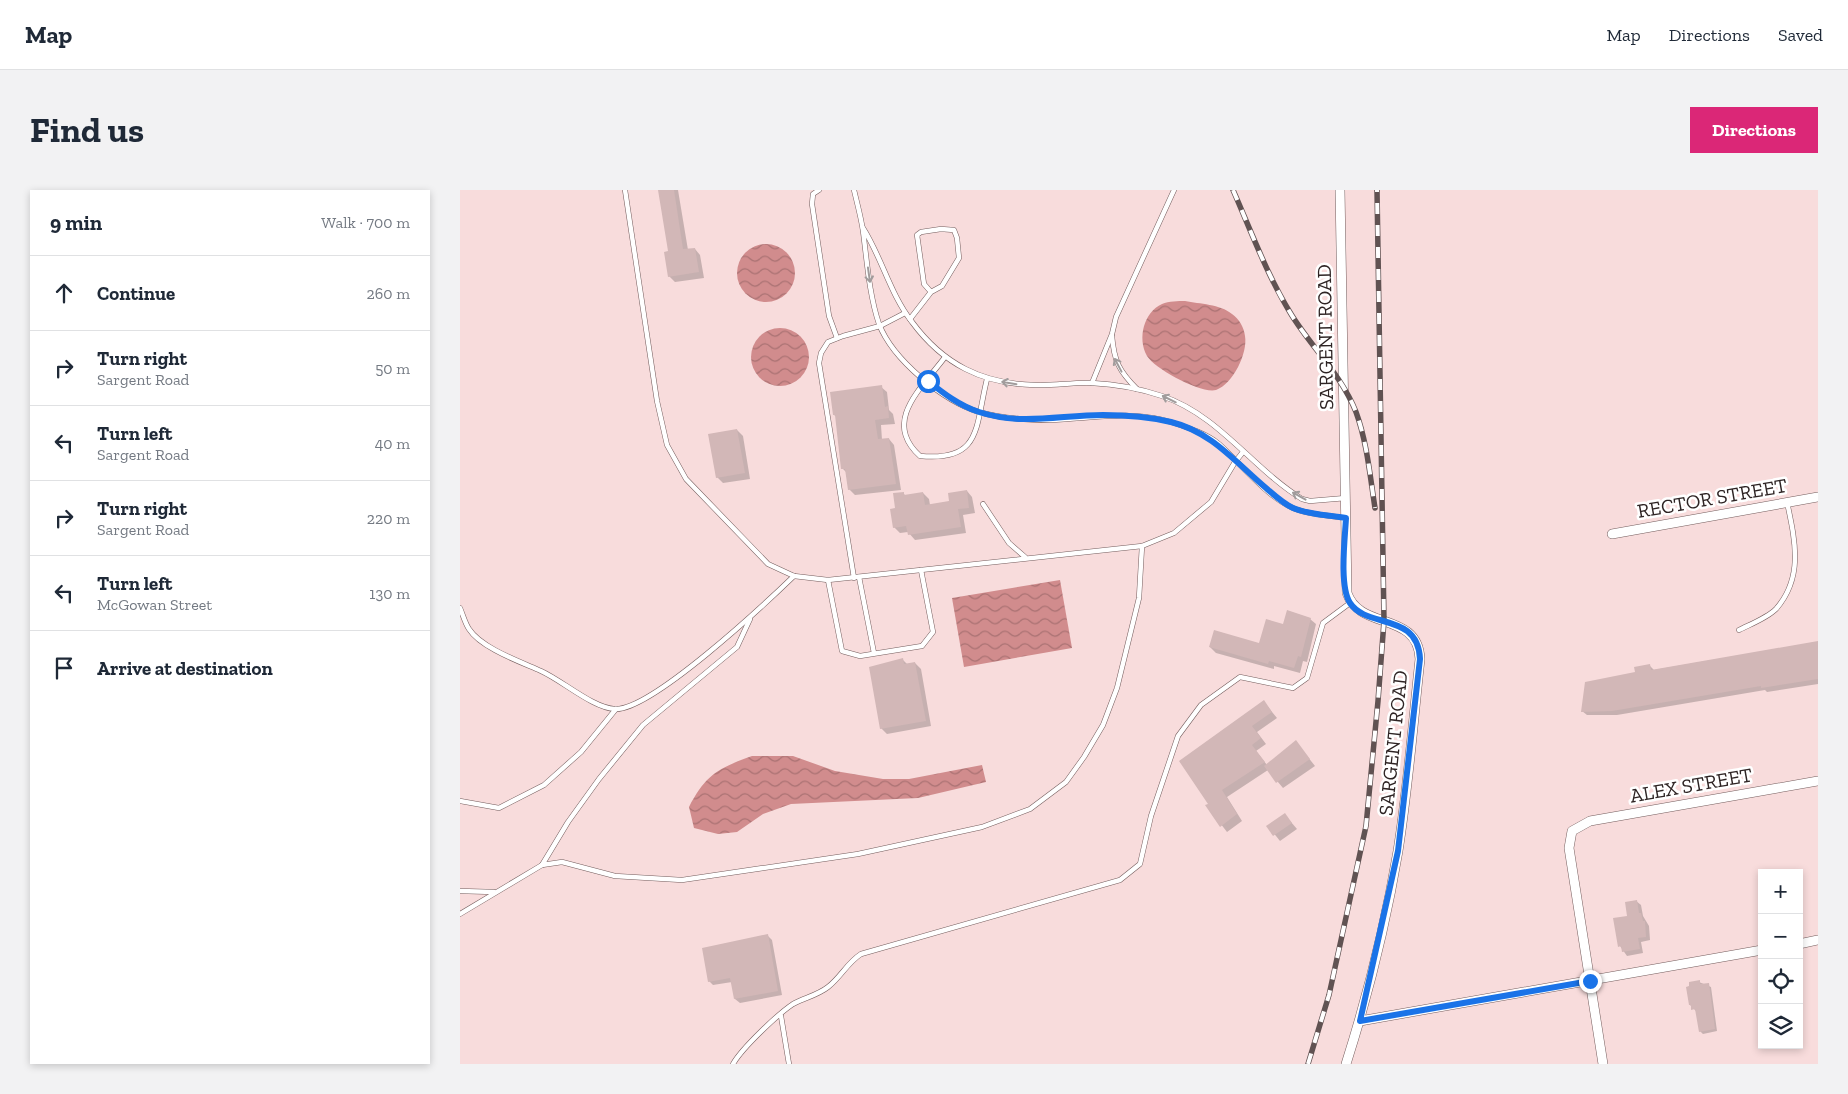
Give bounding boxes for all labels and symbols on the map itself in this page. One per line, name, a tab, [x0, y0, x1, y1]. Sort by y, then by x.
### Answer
street label: SARGENT ROAD	[1312, 264, 1338, 410]
one-way arrow	[865, 267, 875, 283]
one-way arrow	[1113, 357, 1123, 372]
route start	[917, 370, 940, 393]
one-way arrow	[1001, 378, 1017, 388]
one-way arrow	[1162, 394, 1177, 404]
street label: RECTOR STREET	[1635, 473, 1789, 523]
one-way arrow	[1291, 491, 1306, 501]
street label: SARGENT ROAD	[1373, 669, 1413, 817]
street label: ALEX STREET	[1628, 762, 1754, 808]
route end	[1579, 970, 1602, 993]

